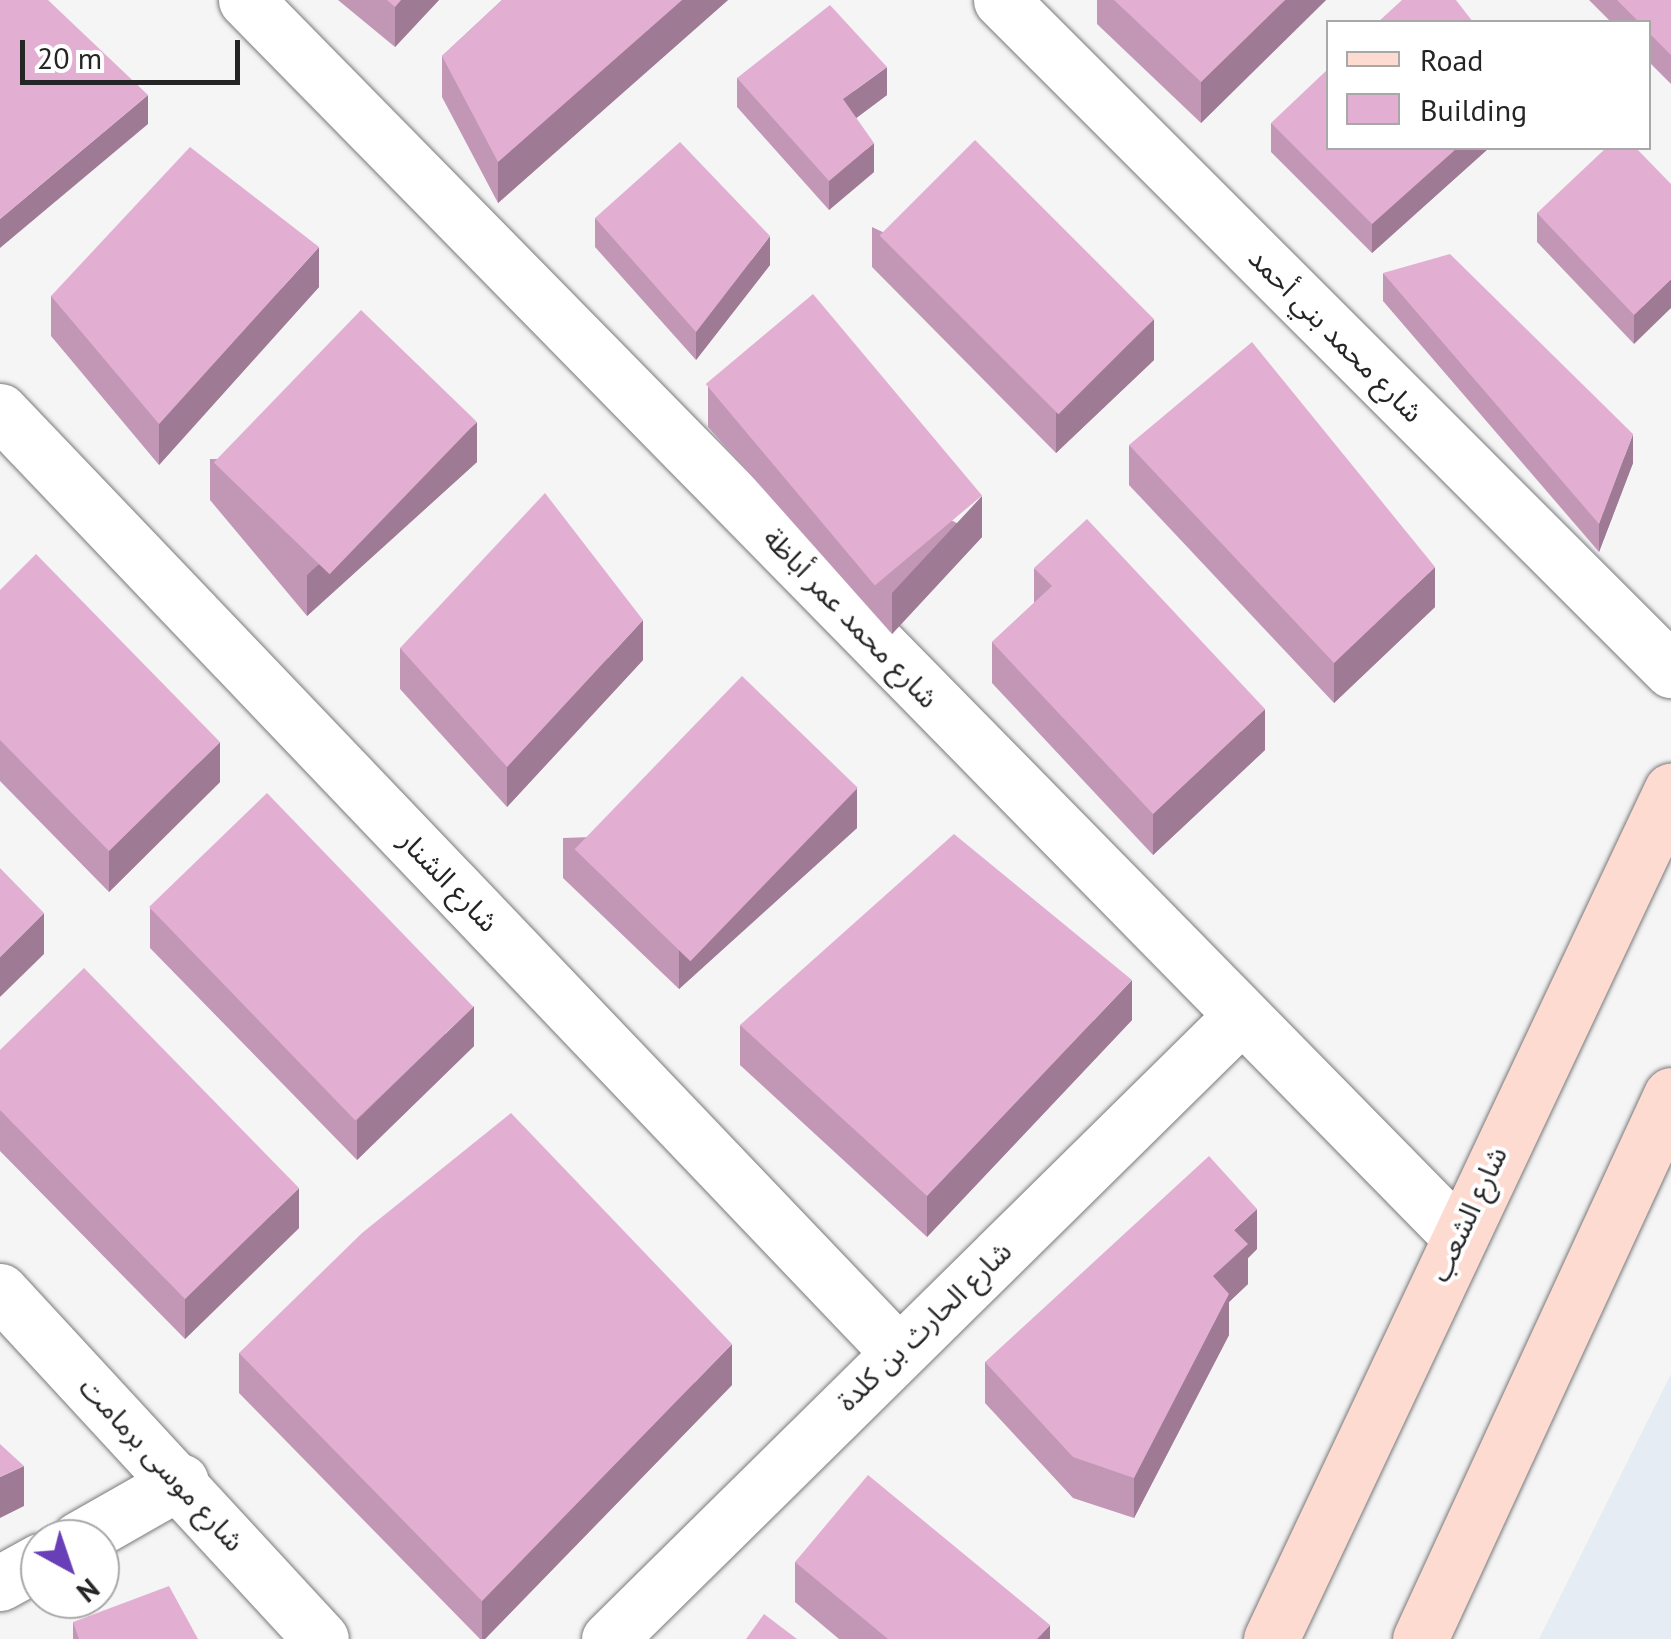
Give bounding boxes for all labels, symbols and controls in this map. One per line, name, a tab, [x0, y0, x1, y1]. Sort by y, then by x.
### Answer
scale bar	[25, 20, 245, 82]
legend	[1326, 20, 1651, 150]
text: 20 m	[37, 38, 102, 77]
text: Road	[1420, 40, 1484, 79]
text: Building	[1420, 90, 1527, 129]
street label: شارع محمد بني أحمد	[1242, 241, 1430, 429]
street label: شارع محمد عمر أباظة	[757, 521, 945, 715]
street label: شارع الشنار	[393, 823, 505, 939]
street label: شارع الشعب	[1422, 1141, 1514, 1287]
street label: شارع الحارث بن كلدة	[830, 1234, 1018, 1418]
street label: شارع موسى برمامت	[73, 1370, 251, 1558]
north arrow	[20, 1519, 120, 1619]
text: N	[69, 1571, 107, 1611]

